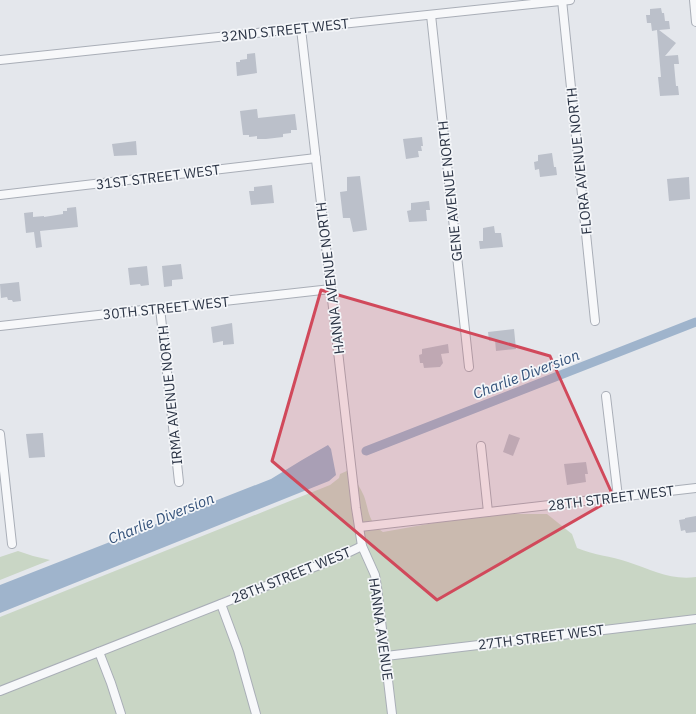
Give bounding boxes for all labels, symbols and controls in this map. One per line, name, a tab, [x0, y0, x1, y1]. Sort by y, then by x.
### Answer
street label: 32ND STREET WEST	[220, 14, 350, 46]
street label: FLORA AVENUE NORTH	[562, 87, 596, 235]
street label: GENE AVENUE NORTH	[434, 120, 466, 262]
street label: 31ST STREET WEST	[95, 160, 221, 194]
street label: HANNA AVENUE NORTH	[312, 201, 348, 355]
street label: 30TH STREET WEST	[102, 292, 230, 324]
street label: IRMA AVENUE NORTH	[154, 324, 186, 466]
water label: Charlie Diversion	[470, 345, 582, 403]
street label: 28TH STREET WEST	[547, 481, 675, 515]
water label: Charlie Diversion	[105, 488, 217, 548]
street label: 28TH STREET WEST	[229, 543, 353, 607]
street label: HANNA AVENUE	[365, 576, 397, 682]
street label: 27TH STREET WEST	[477, 620, 605, 654]

